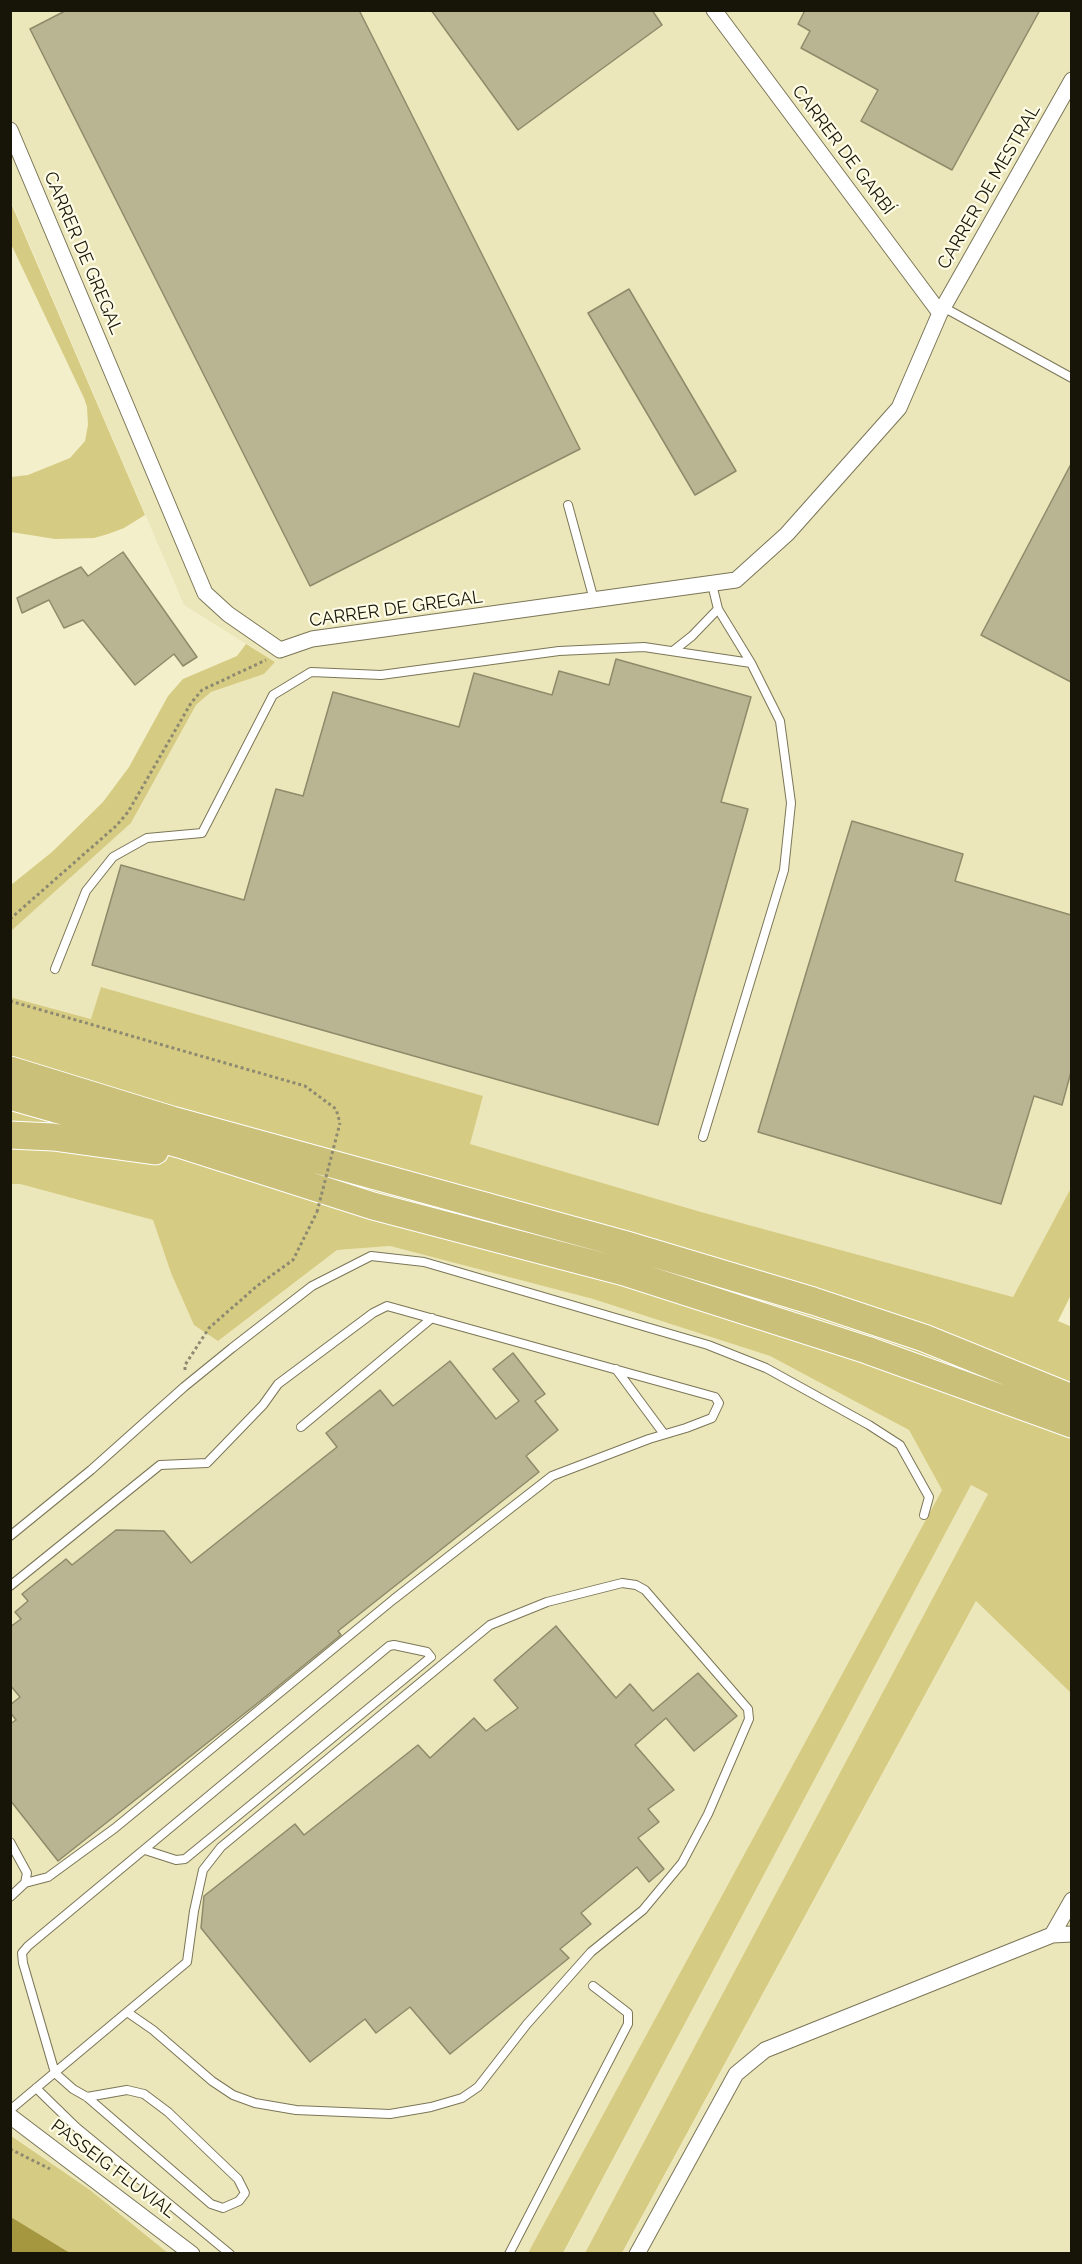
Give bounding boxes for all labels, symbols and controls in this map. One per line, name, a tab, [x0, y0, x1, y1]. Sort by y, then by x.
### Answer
street label: CARRER DE GARBÍ	[787, 81, 899, 219]
street label: CARRER DE MESTRAL	[933, 101, 1045, 273]
street label: CARRER DE GREGAL	[39, 168, 127, 338]
street label: CARRER DE GREGAL	[308, 586, 484, 632]
street label: PASSEIG FLUVIAL	[46, 2115, 180, 2223]

